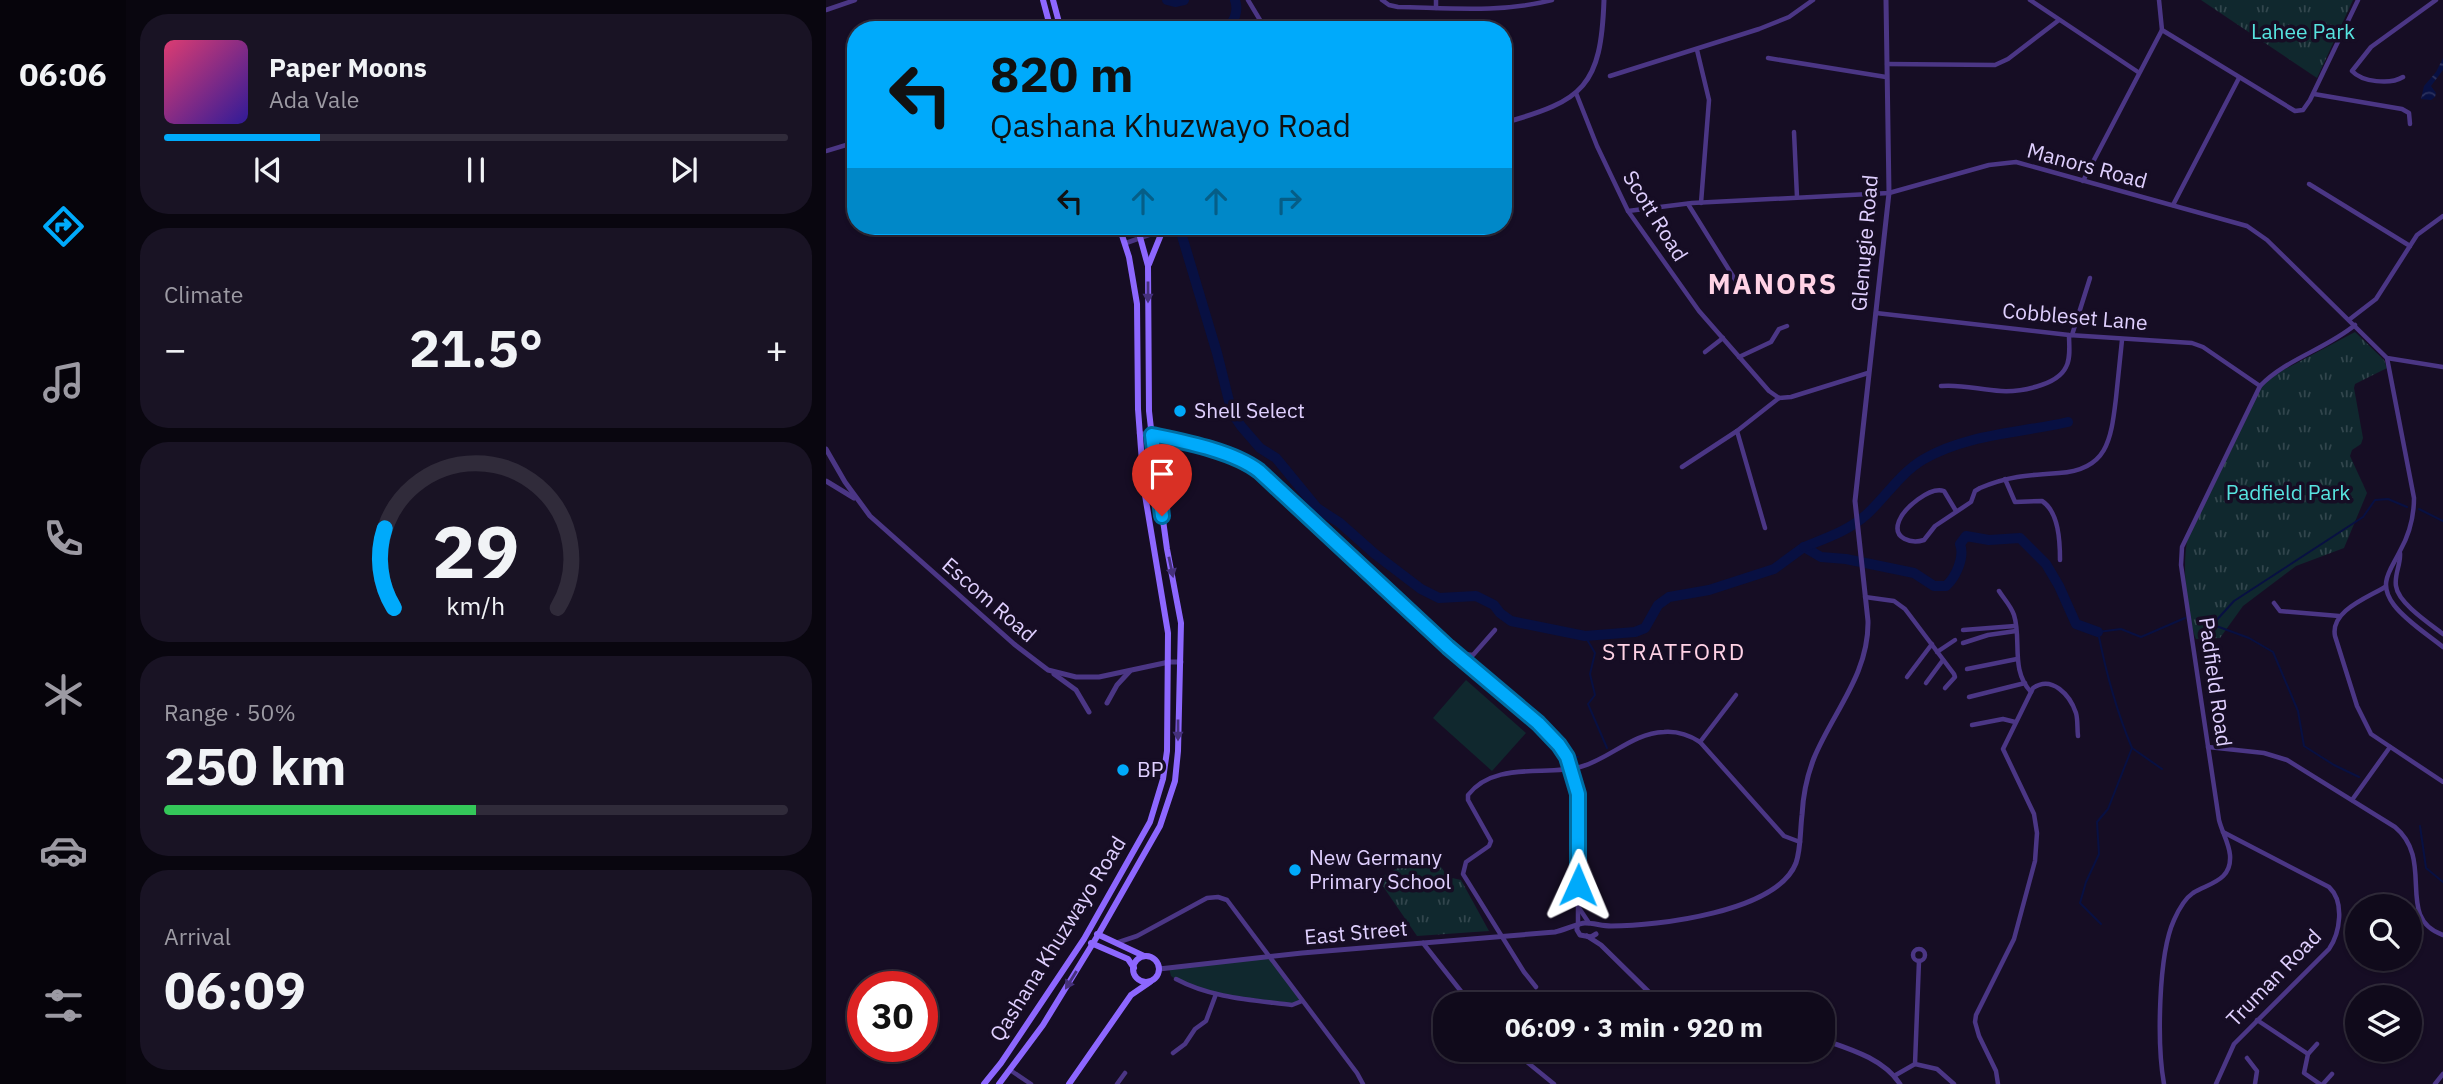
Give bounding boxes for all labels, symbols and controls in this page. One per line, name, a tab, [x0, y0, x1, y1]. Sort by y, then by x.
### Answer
park label: Lahee Park	[2251, 17, 2355, 45]
text: 820 m	[990, 42, 1134, 105]
icon: left	[875, 49, 966, 140]
text: Paper Moons	[269, 50, 427, 84]
text: 06:06	[19, 53, 107, 95]
text: Ada Vale	[269, 84, 359, 114]
text: Qashana Khuzwayo Road	[990, 104, 1351, 146]
street label: Manors Road	[2024, 136, 2150, 194]
icon: previous	[249, 151, 287, 189]
icon: pause	[457, 151, 495, 189]
icon: next	[665, 151, 703, 189]
street label: Scott Road	[1617, 165, 1695, 266]
street label: Glenugie Road	[1844, 174, 1884, 312]
icon: left	[1051, 182, 1089, 220]
icon: ahead	[1124, 182, 1162, 220]
icon: ahead	[1197, 182, 1235, 220]
icon: right	[1270, 182, 1308, 220]
icon: directions	[39, 202, 88, 251]
district label: MANORS	[1708, 265, 1838, 302]
text: Climate	[164, 279, 243, 309]
one-way arrow	[1142, 282, 1154, 304]
street label: Cobbleset Lane	[2001, 296, 2149, 336]
text: 21.5°	[409, 314, 543, 381]
text: −	[164, 324, 187, 373]
text: +	[765, 324, 788, 373]
icon: music	[39, 358, 88, 407]
place label: Shell Select	[1194, 396, 1305, 424]
marker: Shell Select	[1172, 403, 1188, 419]
pin	[1132, 444, 1192, 516]
icon: arrive	[1143, 455, 1181, 493]
park label: Padfield Park	[2226, 478, 2350, 506]
text: 29	[432, 503, 520, 598]
icon: phone	[39, 514, 88, 563]
street label: Escom Road	[937, 551, 1043, 648]
one-way arrow	[1165, 556, 1176, 578]
text: km/h	[447, 589, 505, 622]
street label: Padfield Road	[2193, 615, 2239, 748]
district label: STRATFORD	[1602, 636, 1746, 666]
icon: climate	[39, 670, 88, 719]
text: Range · 50%	[164, 697, 296, 727]
one-way arrow	[1172, 719, 1184, 741]
text: 250 km	[164, 732, 346, 799]
place label: BP	[1137, 755, 1163, 783]
marker: BP	[1115, 762, 1131, 778]
icon: car	[39, 826, 88, 875]
street label: Qashana Khuzwayo Road	[983, 831, 1132, 1046]
place label: New Germany Primary School	[1309, 843, 1452, 895]
position arrow	[1541, 848, 1615, 922]
marker: New Germany Primary School	[1287, 862, 1303, 878]
map controls	[2345, 894, 2422, 1062]
button: search	[2345, 894, 2422, 971]
street label: East Street	[1303, 914, 1409, 950]
text: Arrival	[164, 921, 231, 951]
street label: Truman Road	[2220, 922, 2327, 1032]
text: 06:09	[164, 956, 306, 1023]
one-way arrow	[1065, 970, 1078, 989]
speed limit sign: 30	[847, 971, 938, 1062]
icon: filters	[39, 981, 88, 1030]
button: layers	[2345, 985, 2422, 1062]
text: 06:09 · 3 min · 920 m	[1505, 1010, 1763, 1044]

